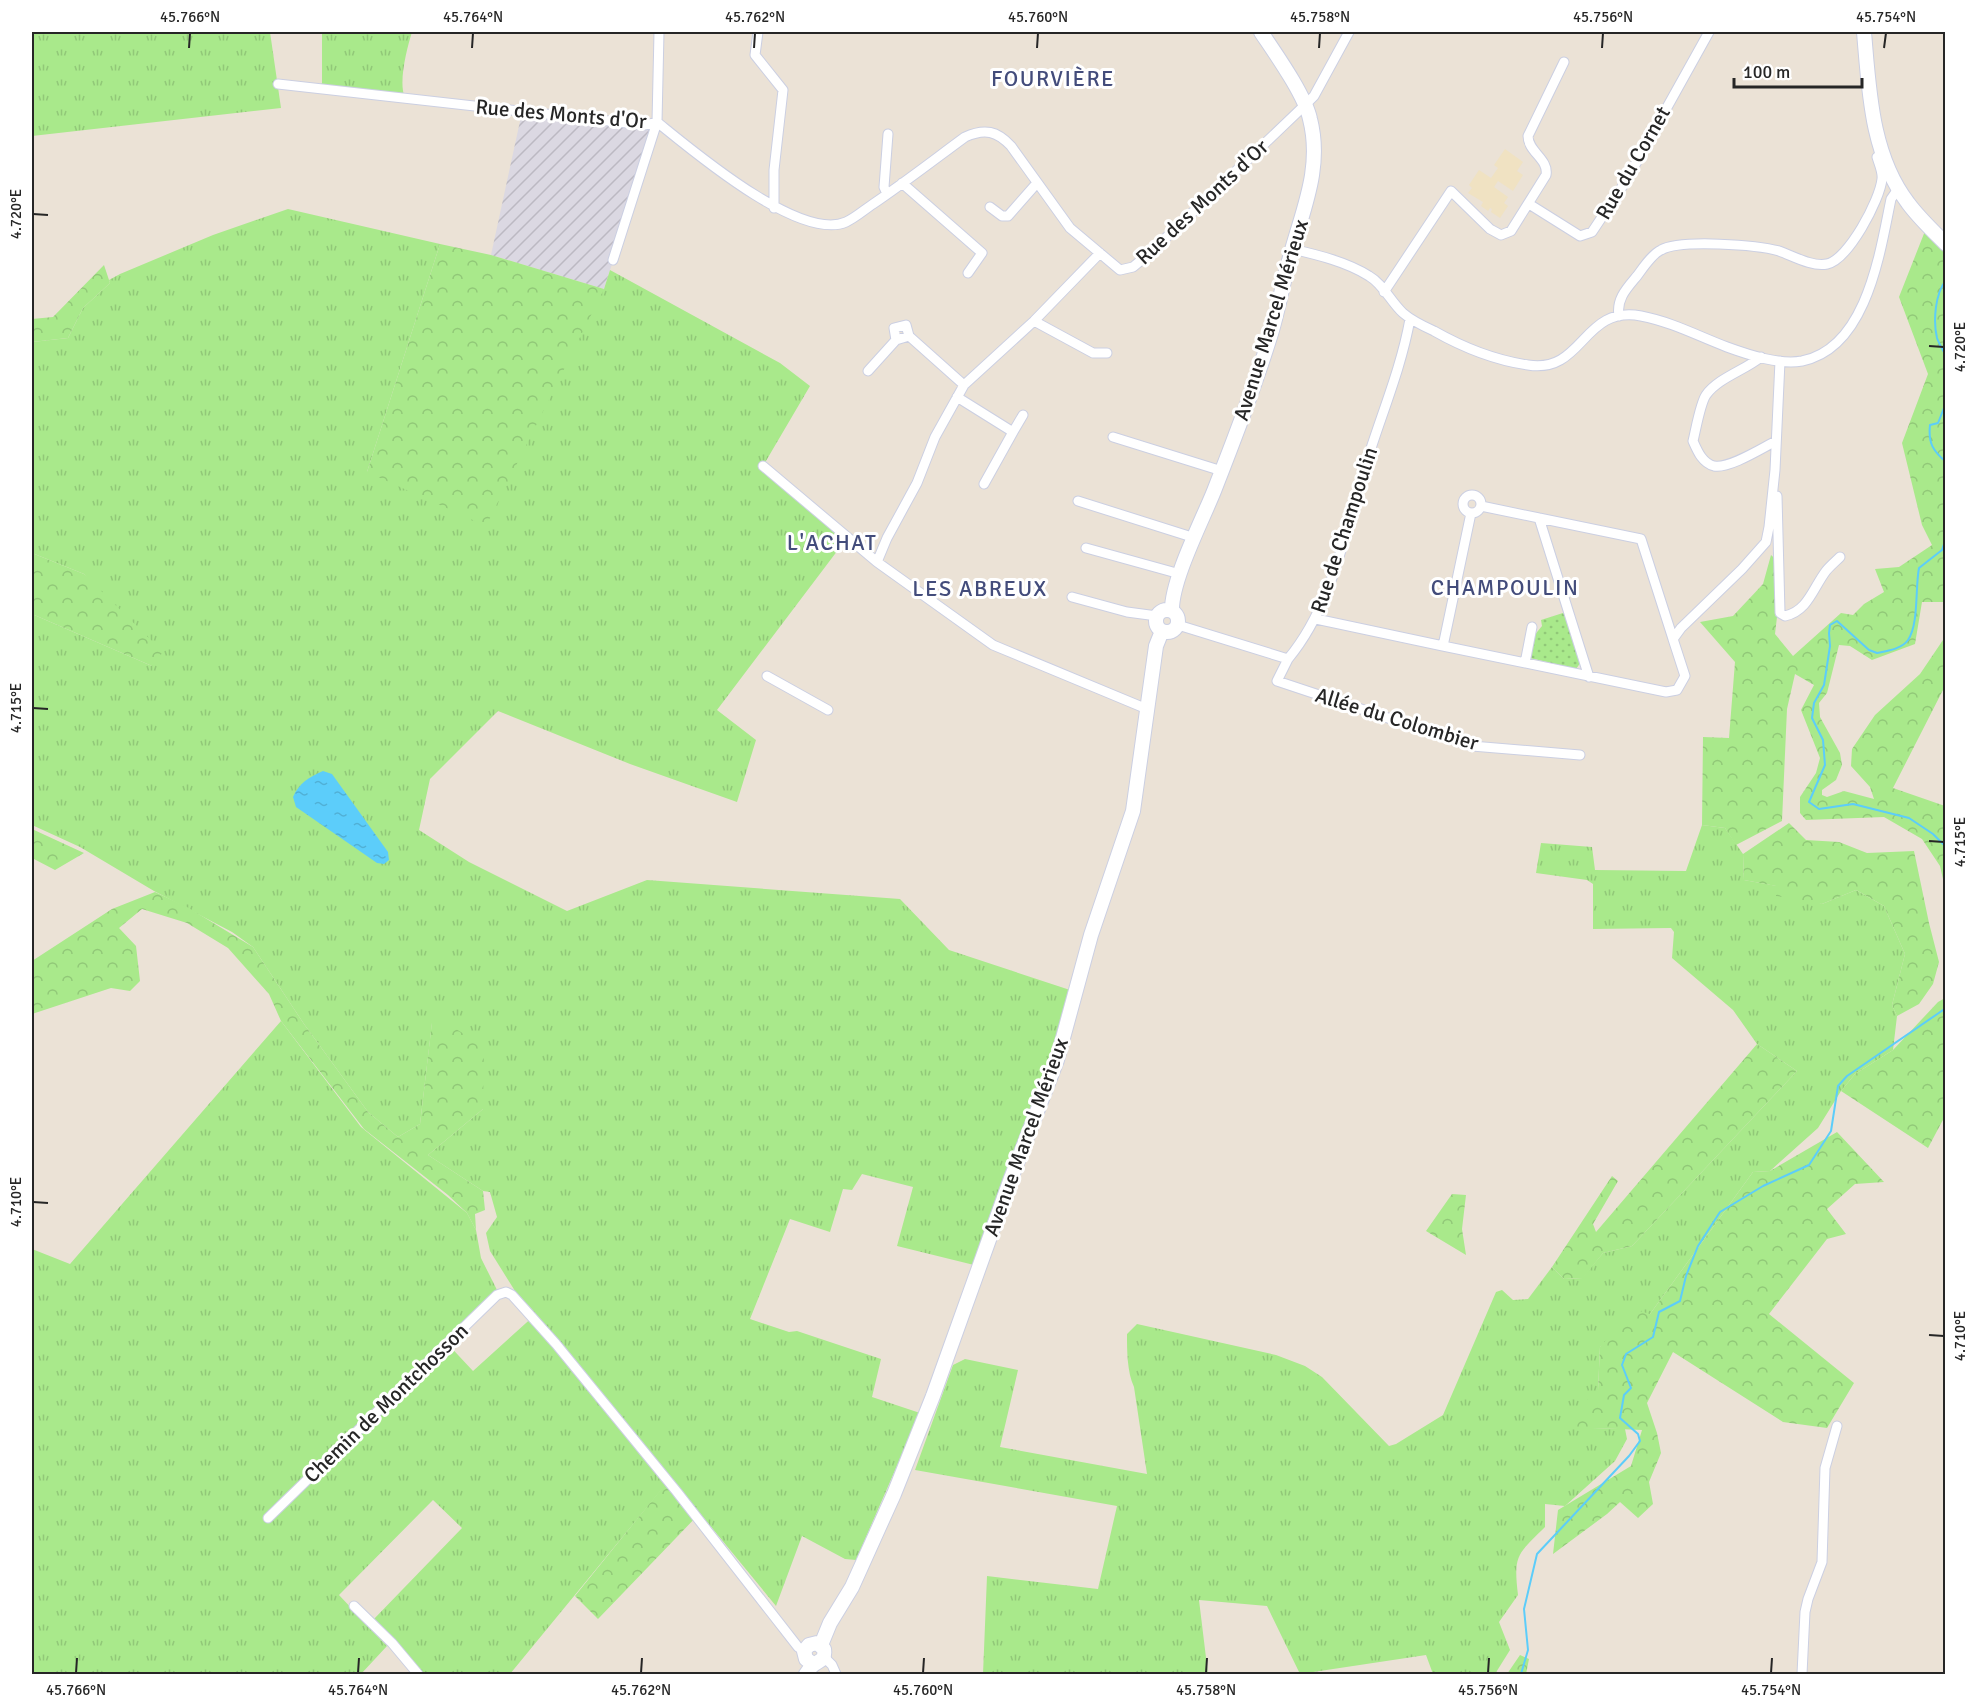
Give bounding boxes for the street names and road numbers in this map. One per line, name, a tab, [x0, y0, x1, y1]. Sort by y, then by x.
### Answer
street label: Rue des Monts d'Or	[474, 94, 648, 134]
street label: Rue du Cornet	[1590, 102, 1676, 224]
street label: Rue des Monts d'Or	[1130, 134, 1274, 270]
street label: Avenue Marcel Mérieux	[1228, 216, 1314, 424]
street label: Rue de Champoulin	[1305, 444, 1383, 616]
street label: Allée du Colombier	[1312, 682, 1482, 756]
street label: Avenue Marcel Mérieux	[978, 1034, 1074, 1240]
street label: Chemin de Montchosson	[298, 1318, 474, 1488]

